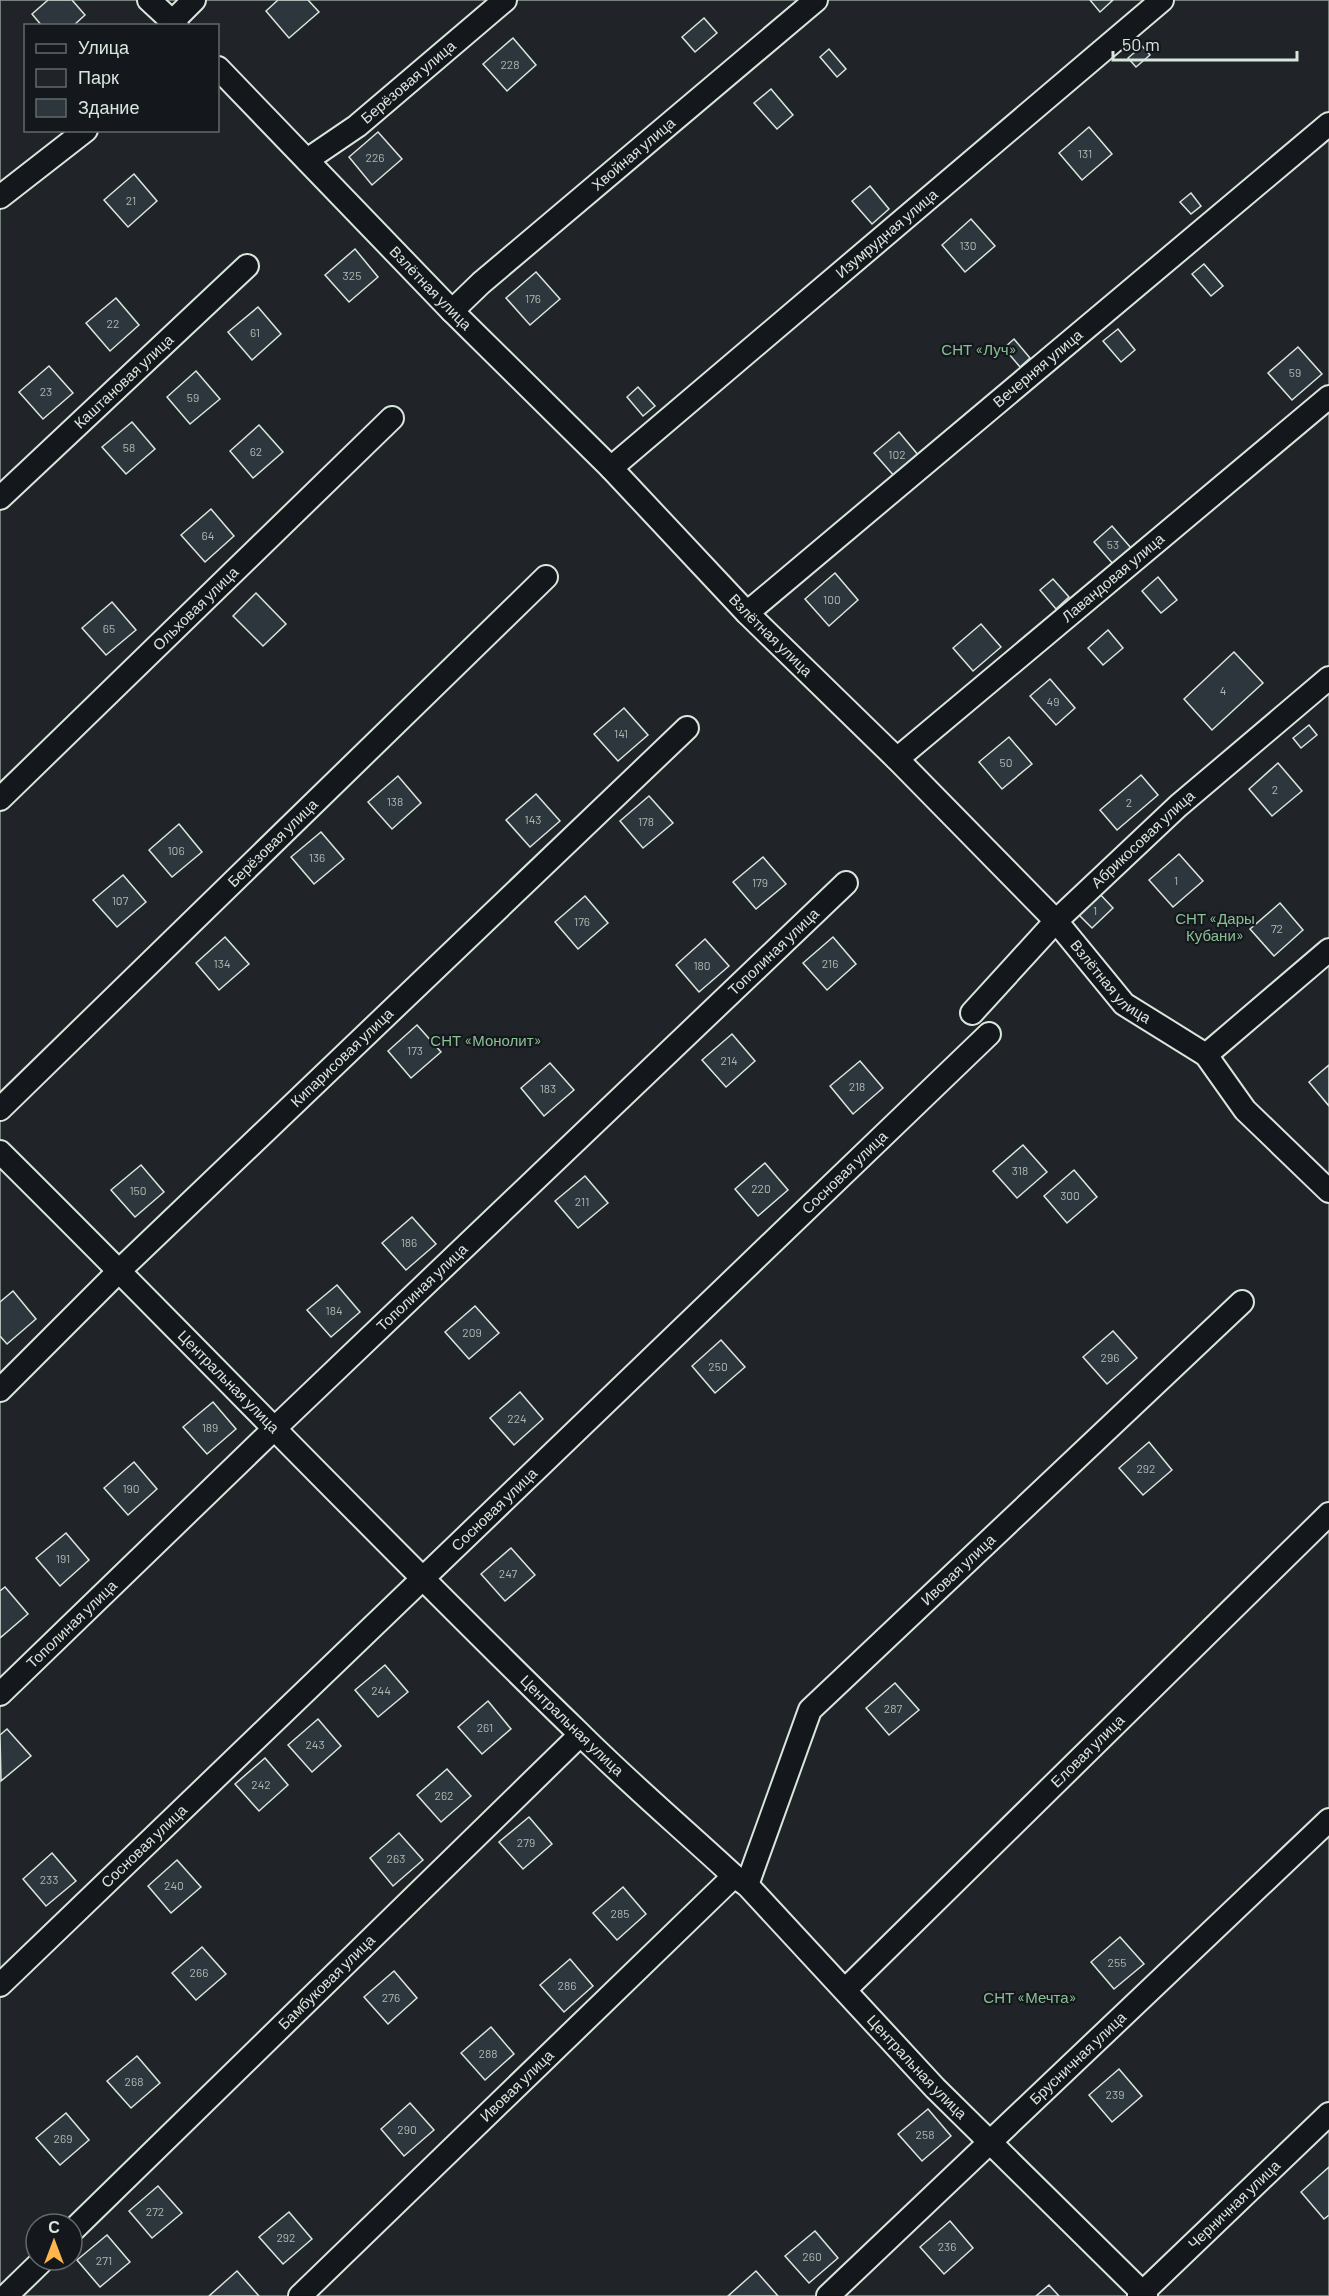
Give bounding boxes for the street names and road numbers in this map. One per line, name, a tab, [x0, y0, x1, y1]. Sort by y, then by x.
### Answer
street label: Берёзовая улица	[357, 36, 459, 127]
street label: Хвойная улица	[588, 113, 679, 194]
street label: Изумрудная улица	[832, 184, 941, 281]
street label: Взлётная улица	[386, 242, 476, 334]
street label: Вечерняя улица	[989, 325, 1086, 410]
street label: Каштановая улица	[70, 330, 177, 432]
street label: Лавандовая улица	[1058, 529, 1168, 625]
street label: Ольховая улица	[149, 562, 242, 654]
street label: Взлётная улица	[726, 590, 817, 680]
street label: Абрикосовая улица	[1087, 785, 1198, 891]
street label: Берёзовая улица	[223, 794, 321, 890]
street label: Тополиная улица	[724, 903, 823, 999]
street label: Взлётная улица	[1067, 936, 1155, 1027]
street label: Кипарисовая улица	[286, 1003, 397, 1110]
street label: Сосновая улица	[798, 1126, 891, 1217]
street label: Тополиная улица	[372, 1239, 471, 1334]
street label: Центральная улица	[175, 1326, 284, 1437]
street label: Сосновая улица	[447, 1463, 541, 1554]
street label: Ивовая улица	[917, 1529, 999, 1609]
street label: Тополиная улица	[22, 1576, 121, 1671]
street label: Центральная улица	[517, 1671, 628, 1780]
street label: Еловая улица	[1047, 1710, 1128, 1791]
street label: Сосновая улица	[97, 1800, 191, 1891]
street label: Бамбуковая улица	[274, 1930, 378, 2033]
street label: Брусничная улица	[1025, 2007, 1130, 2108]
street label: Центральная улица	[864, 2011, 972, 2123]
street label: Ивовая улица	[476, 2045, 557, 2125]
street label: Черничная улица	[1184, 2155, 1284, 2252]

